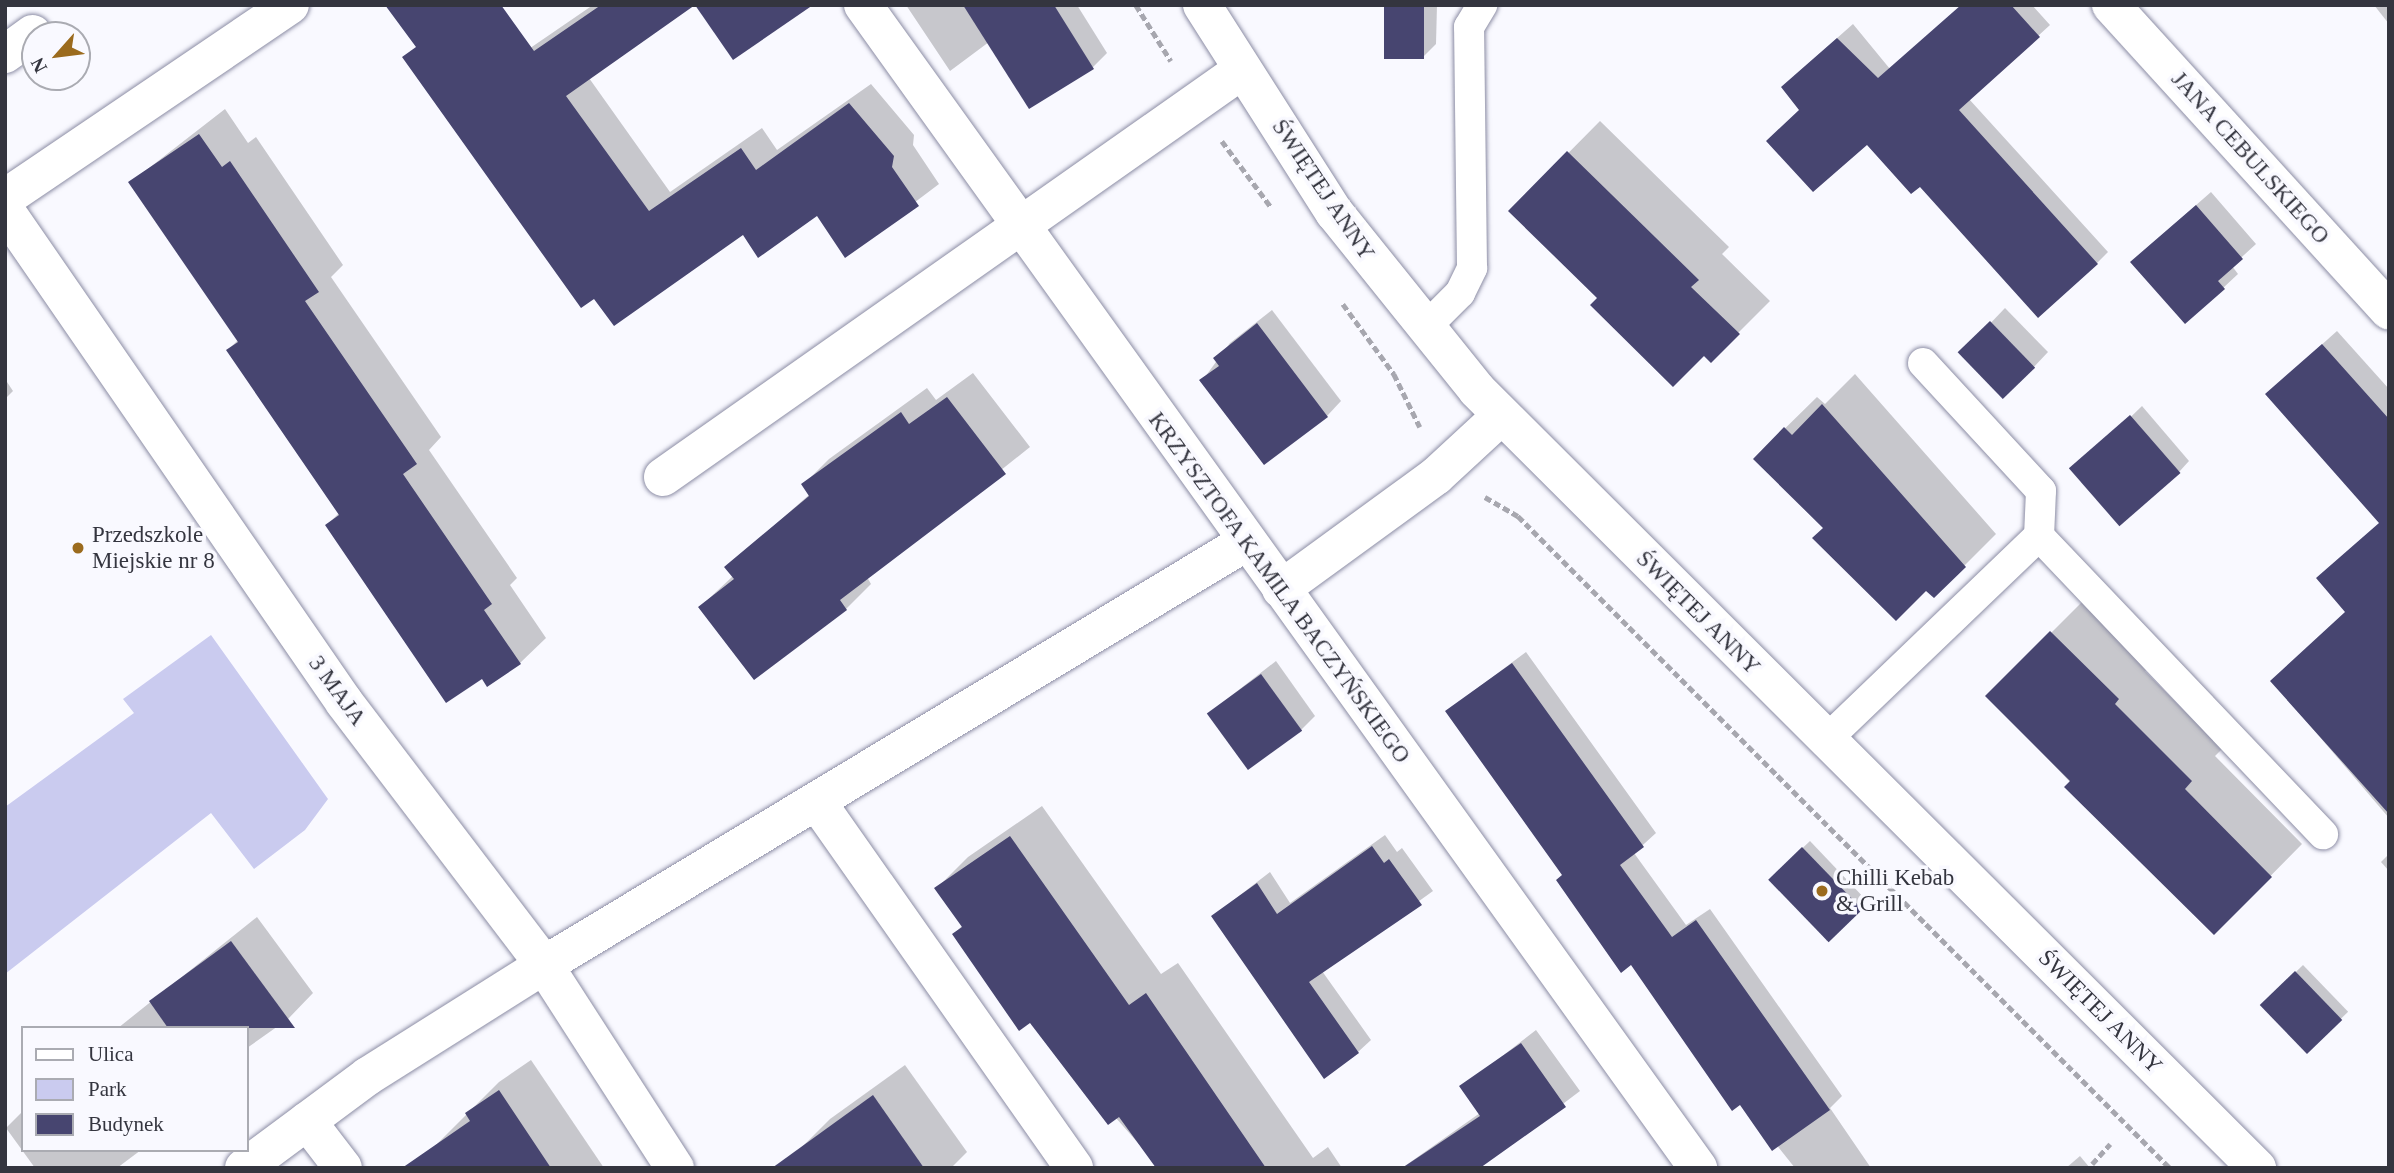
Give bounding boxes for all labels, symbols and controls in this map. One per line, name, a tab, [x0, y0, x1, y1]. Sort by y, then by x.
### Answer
north arrow	[21, 21, 91, 91]
text: N	[26, 54, 51, 76]
street label: JANA CEBULSKIEGO	[2165, 65, 2335, 251]
street label: ŚWIĘTEJ ANNY	[1265, 114, 1381, 266]
street label: KRZYSZTOFA KAMILA BACZYŃSKIEGO	[1142, 406, 1416, 770]
place label: Przedszkole Miejskie nr 8	[92, 521, 215, 575]
marker: Przedszkole Miejskie nr 8	[70, 540, 86, 556]
street label: ŚWIĘTEJ ANNY	[1630, 545, 1766, 681]
street label: 3 MAJA	[302, 651, 372, 731]
place label: Chilli Kebab & Grill	[1836, 864, 1954, 918]
marker: Chilli Kebab & Grill	[1814, 883, 1830, 899]
street label: ŚWIĘTEJ ANNY	[2032, 944, 2168, 1080]
legend	[21, 1026, 248, 1152]
text: Ulica	[88, 1042, 133, 1066]
text: Park	[88, 1077, 127, 1101]
text: Budynek	[88, 1112, 164, 1136]

